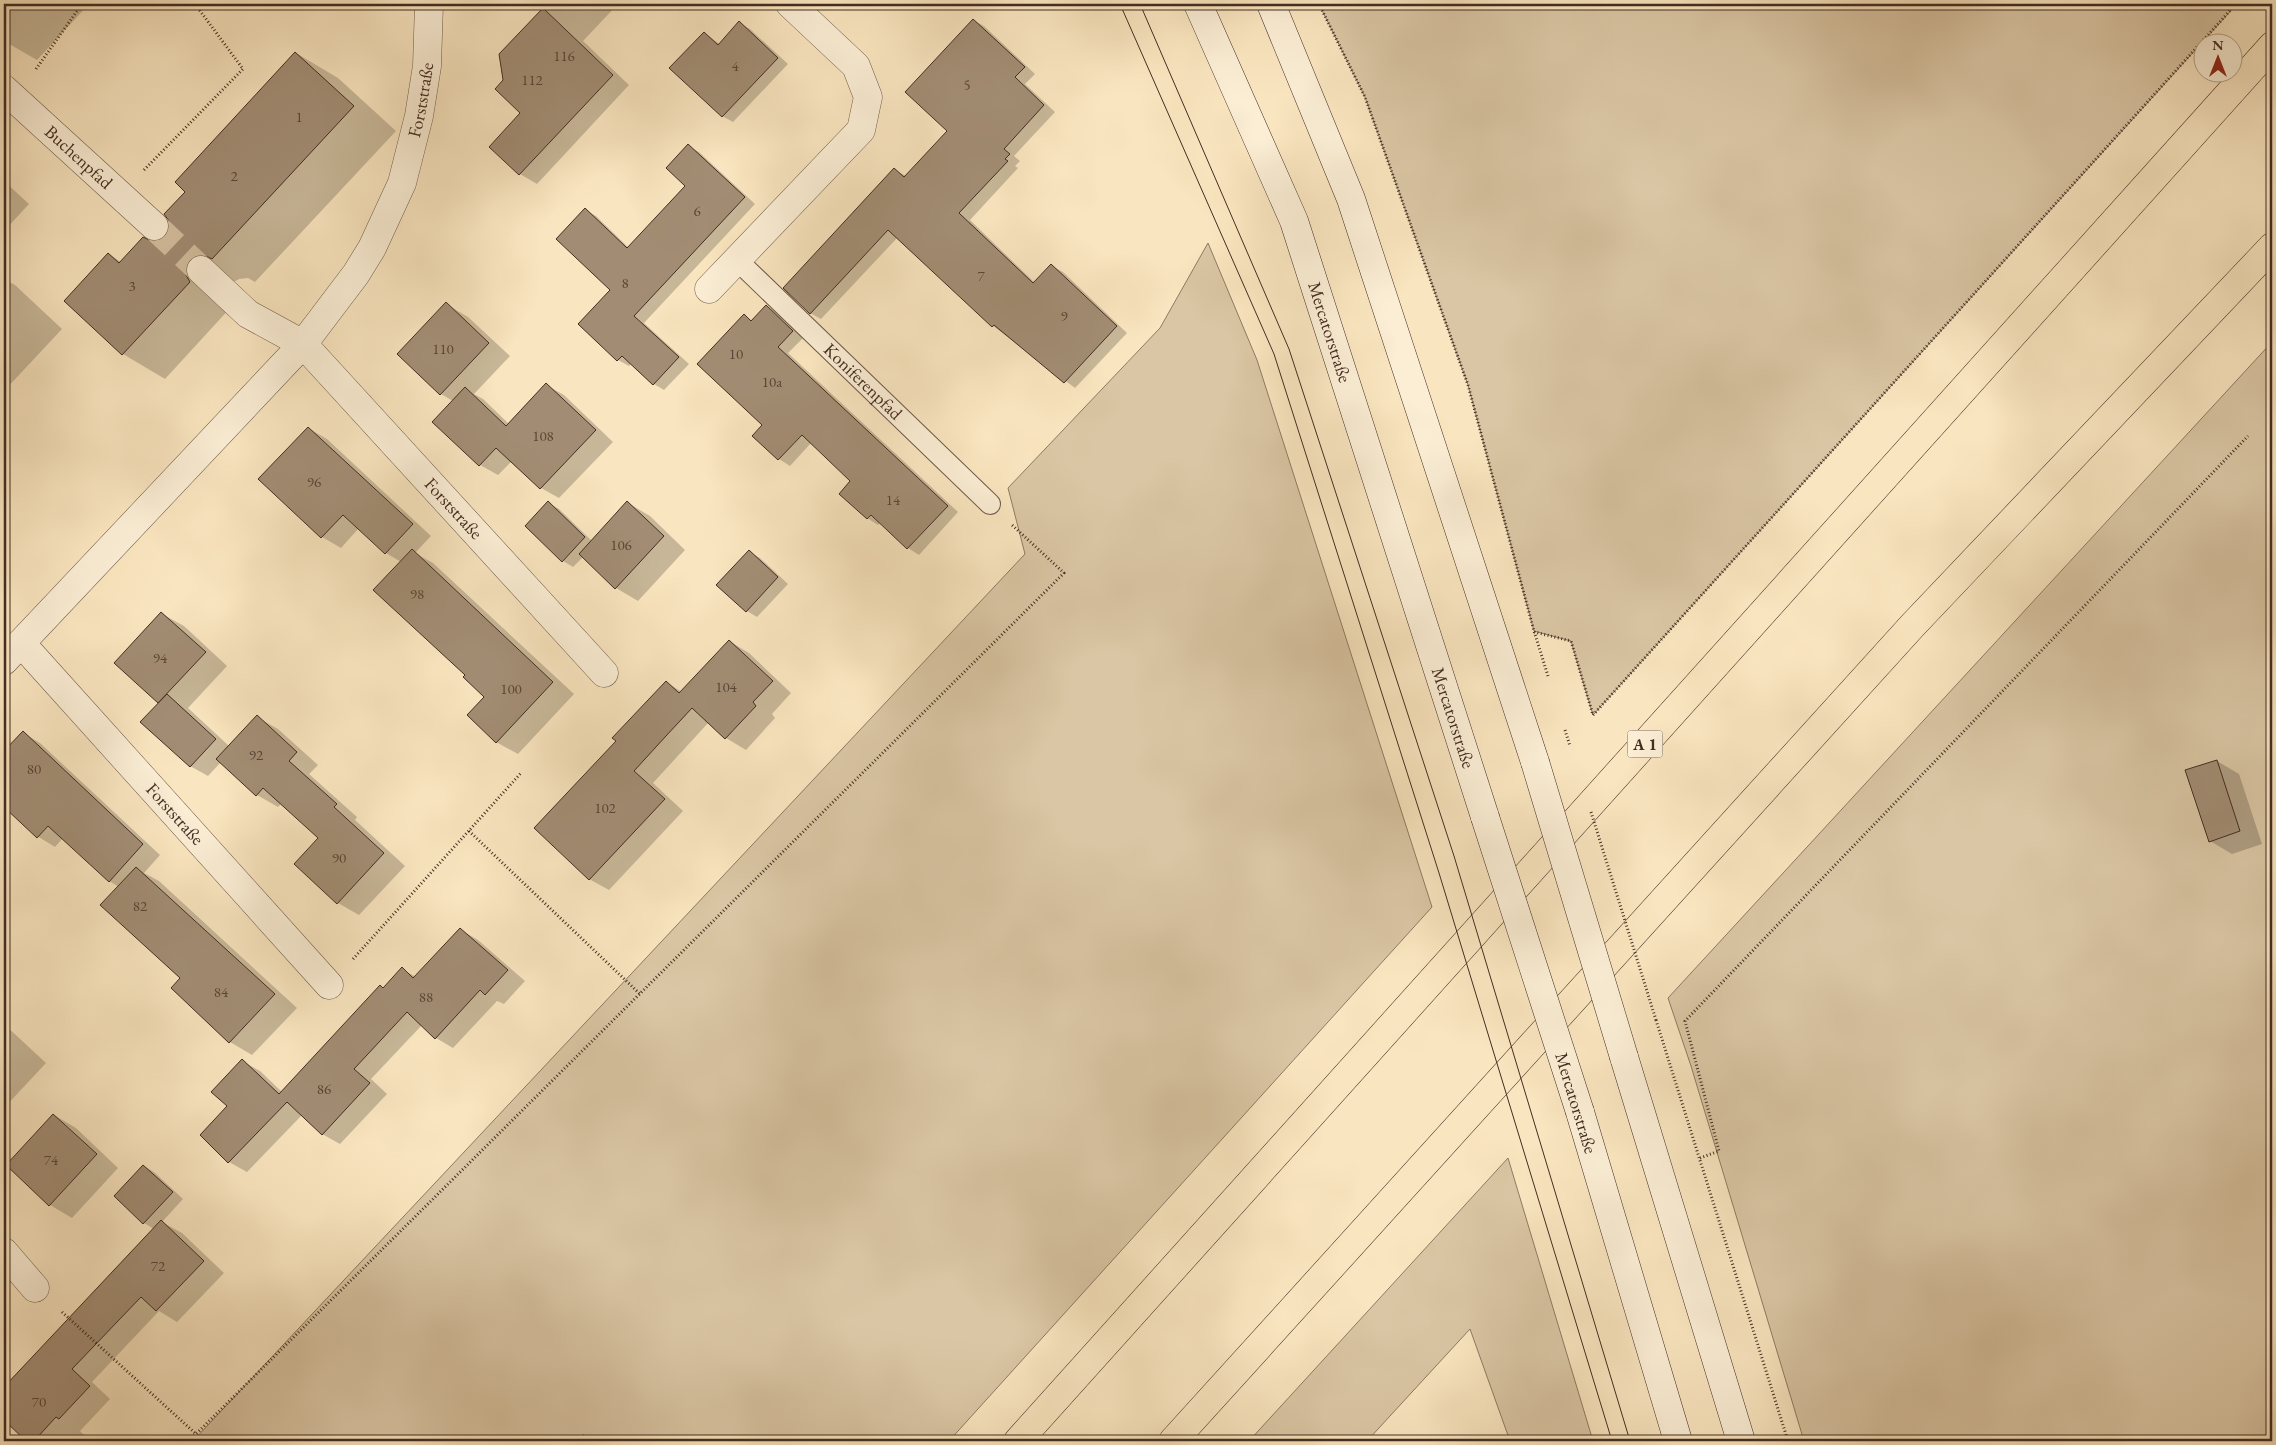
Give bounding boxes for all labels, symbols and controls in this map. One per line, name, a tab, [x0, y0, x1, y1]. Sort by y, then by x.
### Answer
north arrow	[2194, 32, 2244, 82]
text: N	[2212, 36, 2224, 54]
house number: 116	[553, 46, 575, 65]
house number: 4	[731, 56, 739, 75]
street label: Forststraße	[402, 61, 438, 140]
house number: 112	[521, 70, 544, 89]
house number: 5	[963, 75, 971, 94]
house number: 1	[295, 107, 303, 126]
street label: Buchenpfad	[40, 120, 118, 194]
house number: 2	[230, 166, 238, 185]
house number: 6	[693, 201, 701, 220]
house number: 7	[977, 266, 985, 285]
house number: 8	[621, 273, 629, 292]
house number: 3	[128, 276, 136, 295]
street label: Mercatorstraße	[1303, 279, 1357, 385]
house number: 9	[1060, 306, 1068, 325]
street label: Koniferenpfad	[819, 338, 908, 425]
house number: 110	[432, 339, 454, 358]
house number: 10	[729, 344, 743, 363]
house number: 10a	[762, 372, 782, 391]
house number: 108	[532, 426, 554, 445]
house number: 96	[307, 472, 321, 491]
street label: Forststraße	[420, 472, 488, 544]
house number: 14	[886, 490, 901, 509]
house number: 106	[610, 535, 632, 554]
house number: 98	[410, 584, 424, 603]
house number: 94	[153, 648, 168, 667]
street label: Mercatorstraße	[1427, 664, 1481, 771]
house number: 104	[715, 677, 738, 696]
house number: 100	[500, 679, 522, 698]
road number: A 1	[1628, 731, 1662, 758]
house number: 92	[249, 745, 264, 764]
house number: 80	[27, 759, 41, 778]
street label: Forststraße	[141, 778, 209, 849]
house number: 102	[594, 798, 617, 817]
house number: 90	[332, 848, 346, 867]
house number: 82	[133, 896, 148, 915]
house number: 84	[214, 982, 229, 1001]
house number: 88	[419, 987, 433, 1006]
street label: Mercatorstraße	[1550, 1050, 1603, 1156]
house number: 86	[317, 1079, 331, 1098]
house number: 74	[44, 1150, 59, 1169]
house number: 72	[151, 1256, 166, 1275]
house number: 70	[32, 1392, 46, 1411]

